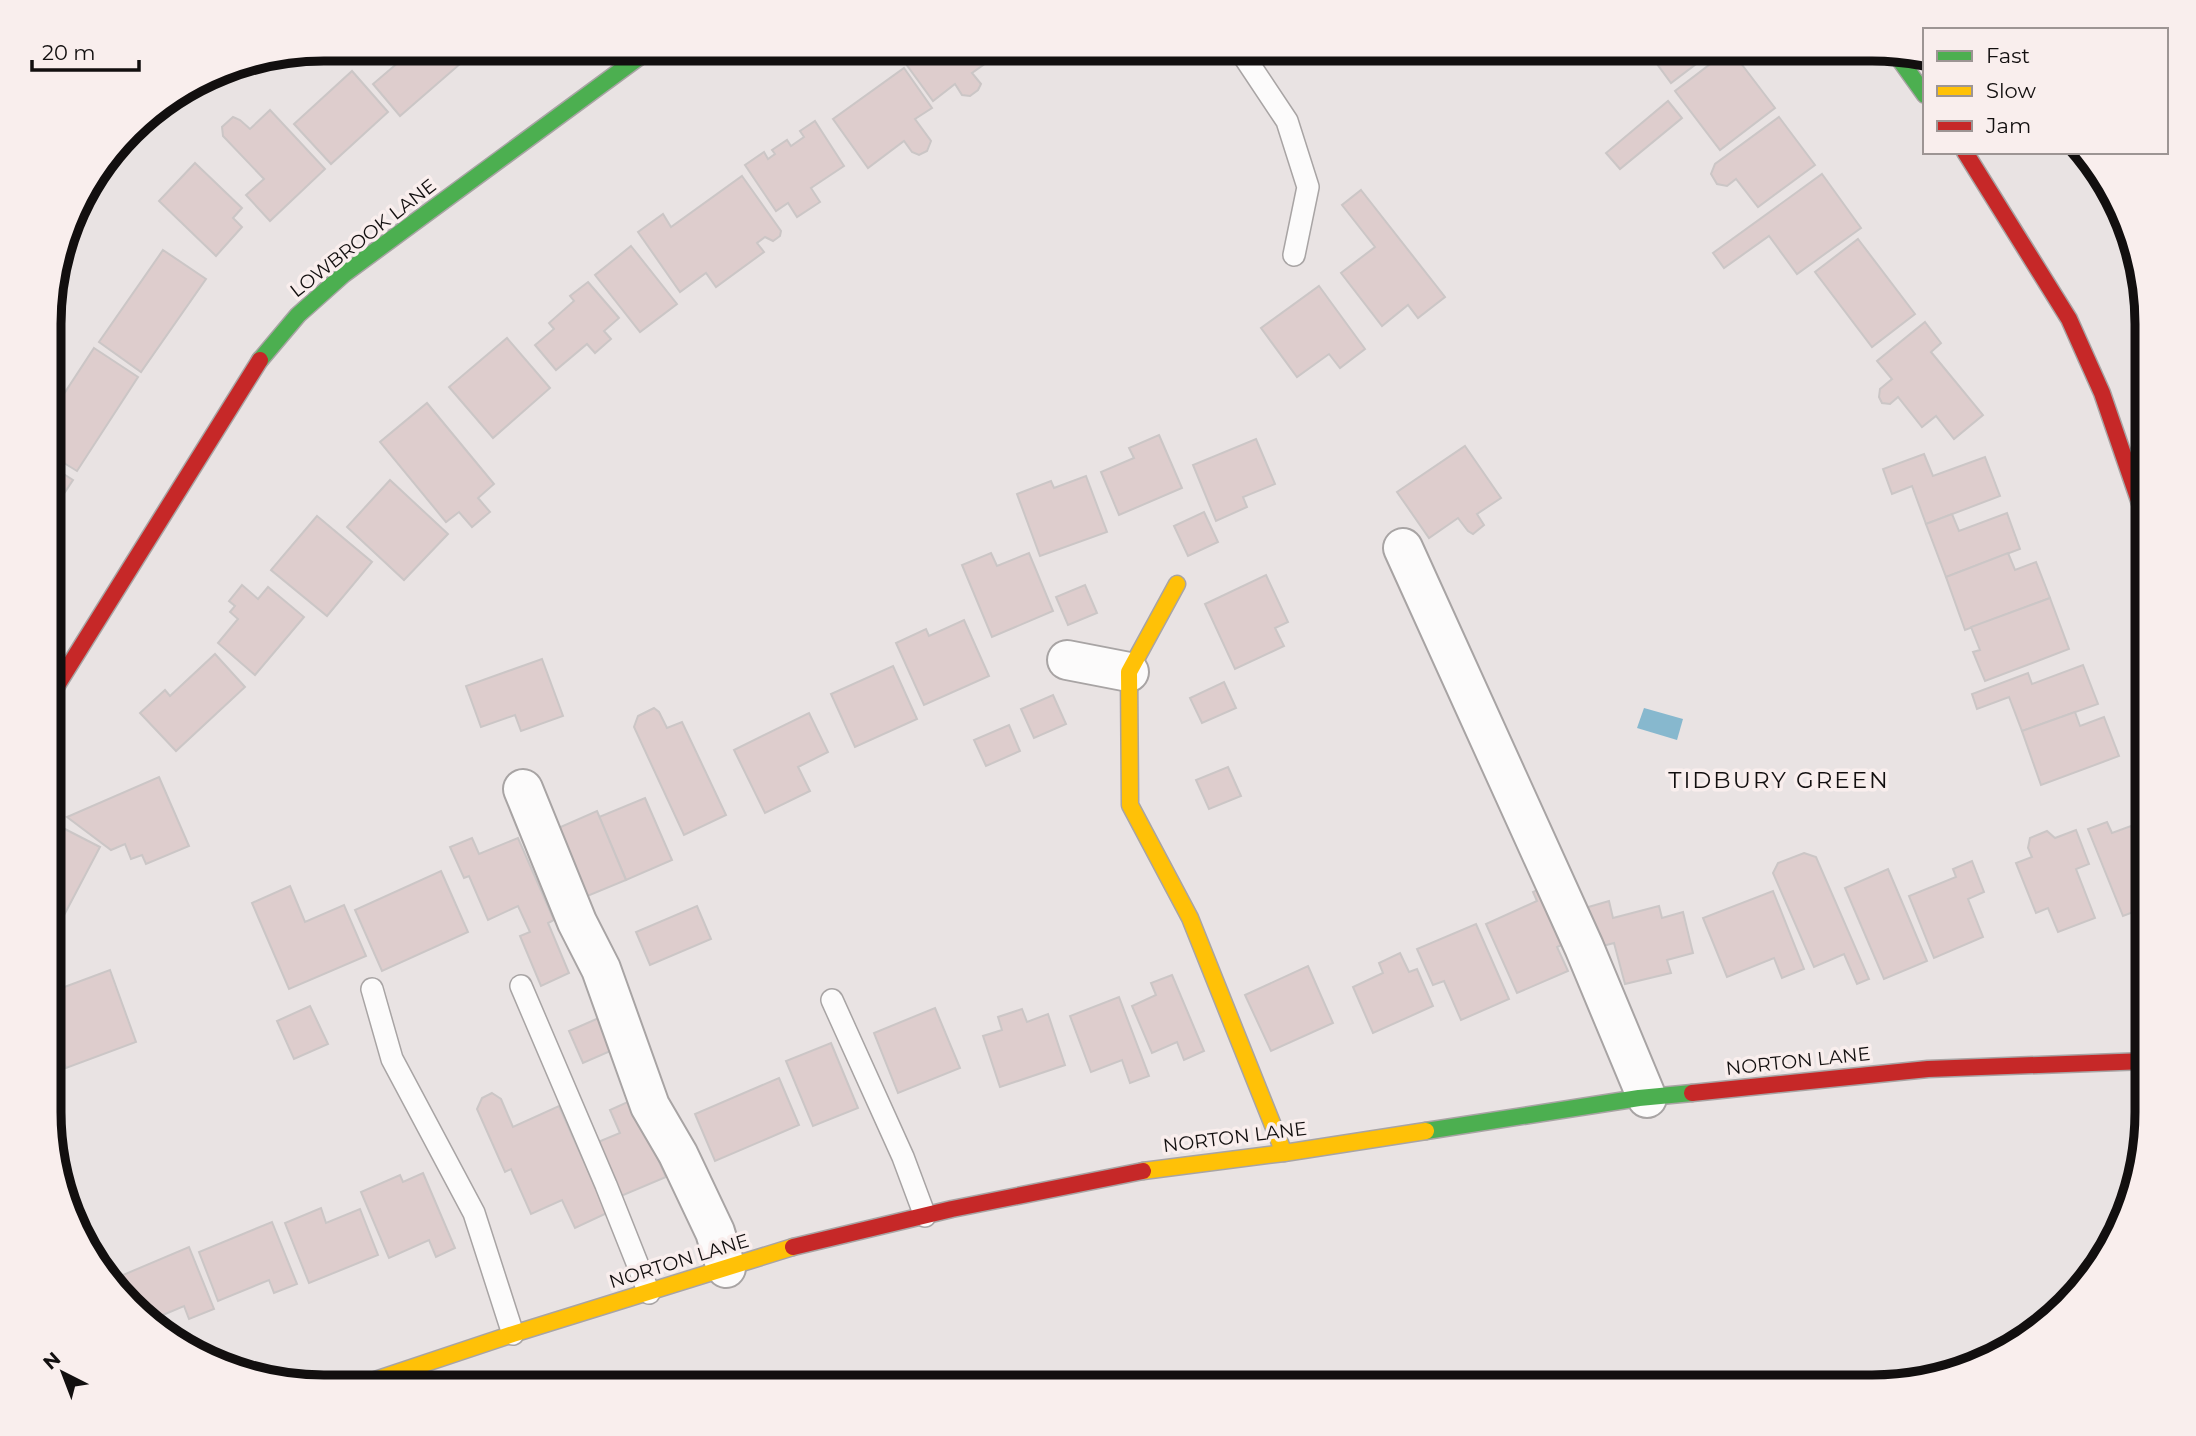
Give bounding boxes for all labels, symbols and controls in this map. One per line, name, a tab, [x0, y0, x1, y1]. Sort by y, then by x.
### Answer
scale bar	[32, 28, 138, 72]
legend	[1923, 28, 2168, 154]
text: 20 m	[42, 40, 96, 65]
text: Fast	[1986, 43, 2030, 68]
text: Slow	[1986, 78, 2036, 103]
text: Jam	[1985, 113, 2031, 138]
street label: LOWBROOK LANE	[286, 174, 440, 302]
district label: TIDBURY GREEN	[1668, 766, 1890, 794]
street label: NORTON LANE	[1725, 1042, 1871, 1080]
street label: NORTON LANE	[1162, 1117, 1308, 1157]
street label: NORTON LANE	[606, 1229, 752, 1293]
north arrow	[28, 1338, 98, 1408]
text: N	[39, 1347, 65, 1374]

